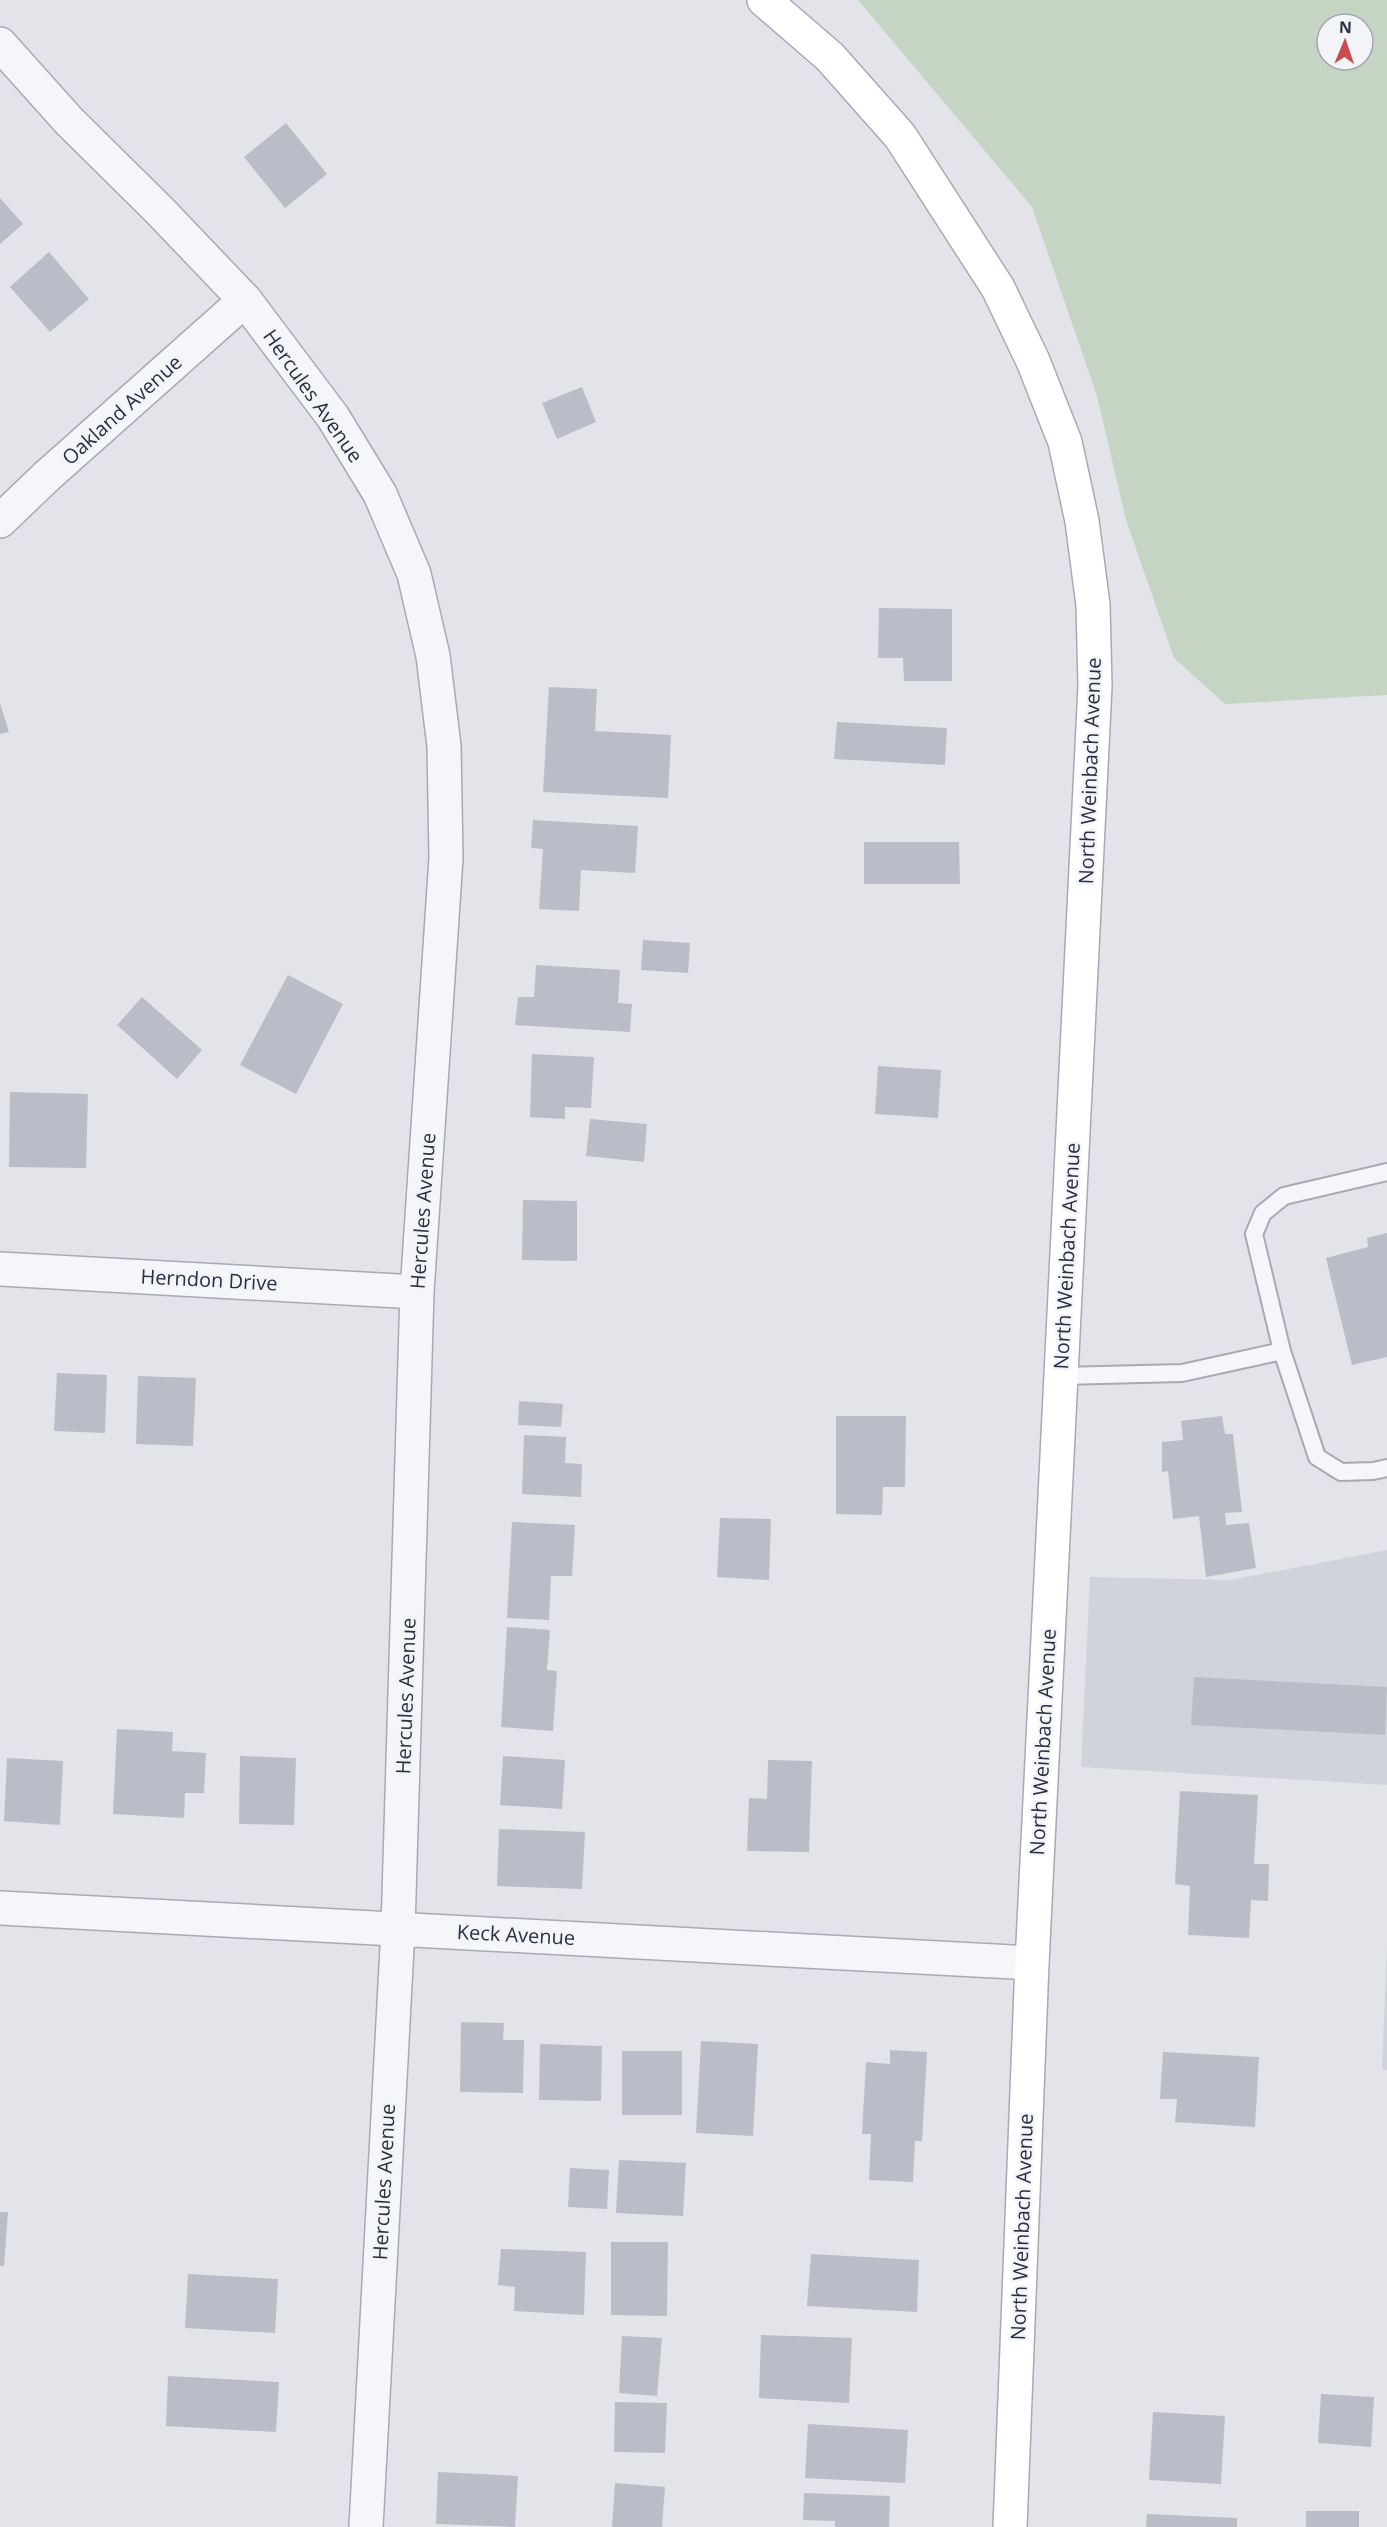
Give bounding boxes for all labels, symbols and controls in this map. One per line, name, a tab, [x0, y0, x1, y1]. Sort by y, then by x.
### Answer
north arrow	[1315, 12, 1375, 72]
text: N	[1339, 16, 1352, 38]
street label: Hercules Avenue	[257, 324, 369, 468]
street label: Oakland Avenue	[56, 349, 187, 471]
street label: North Weinbach Avenue	[1072, 657, 1107, 885]
street label: Hercules Avenue	[404, 1132, 441, 1290]
street label: North Weinbach Avenue	[1047, 1142, 1086, 1370]
street label: Herndon Drive	[140, 1262, 278, 1297]
street label: Hercules Avenue	[389, 1617, 422, 1775]
street label: North Weinbach Avenue	[1023, 1628, 1062, 1856]
street label: Keck Avenue	[456, 1918, 576, 1951]
street label: Hercules Avenue	[366, 2103, 401, 2261]
street label: North Weinbach Avenue	[1004, 2113, 1039, 2341]

